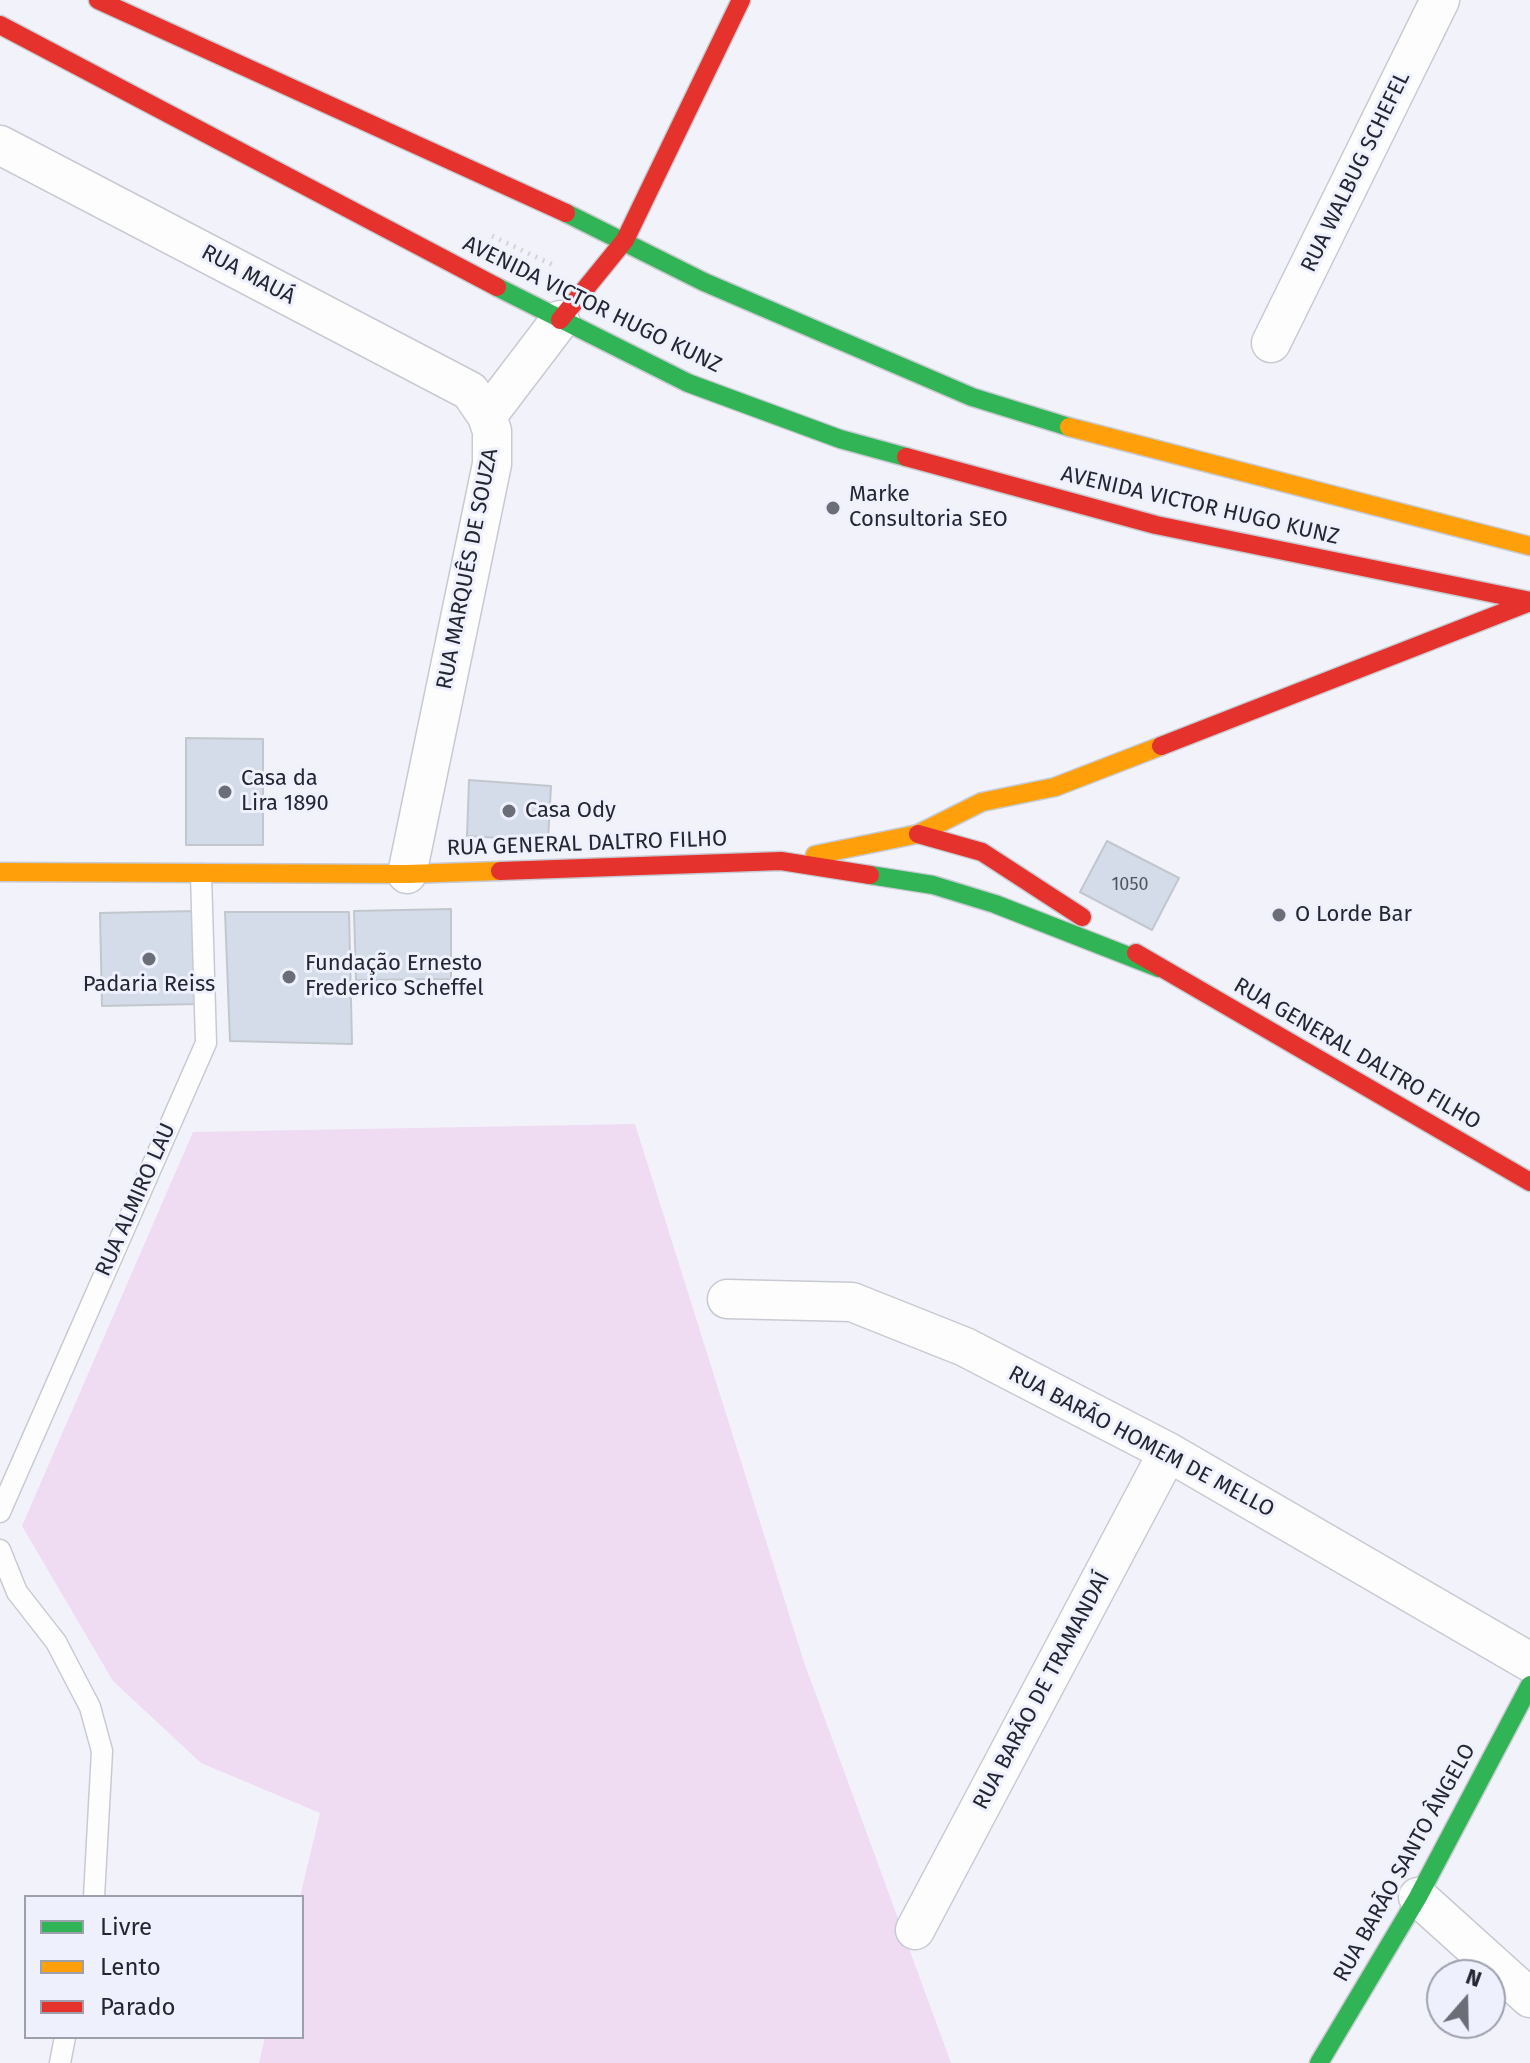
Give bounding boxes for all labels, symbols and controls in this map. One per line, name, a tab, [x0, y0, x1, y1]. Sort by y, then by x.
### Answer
street label: RUA WALBUG SCHEFEL	[1296, 67, 1416, 277]
street label: AVENIDA VICTOR HUGO KUNZ	[458, 231, 726, 379]
street label: RUA MAUÁ	[197, 239, 299, 311]
street label: RUA MARQUÊS DE SOUZA	[432, 446, 504, 692]
street label: AVENIDA VICTOR HUGO KUNZ	[1059, 461, 1341, 551]
place label: Marke Consultoria SEO	[849, 482, 1008, 534]
marker: Marke Consultoria SEO	[824, 499, 842, 517]
place label: Casa da Lira 1890	[241, 766, 329, 818]
marker: Casa da Lira 1890	[216, 783, 234, 801]
place label: Casa Ody	[525, 798, 616, 824]
marker: Casa Ody	[500, 802, 518, 820]
street label: RUA GENERAL DALTRO FILHO	[446, 826, 728, 862]
house number: 1050	[1112, 874, 1148, 896]
place label: O Lorde Bar	[1295, 902, 1412, 928]
marker: O Lorde Bar	[1270, 906, 1288, 924]
marker: Padaria Reiss	[140, 950, 158, 968]
place label: Fundação Ernesto Frederico Scheffel	[305, 951, 484, 1002]
marker: Fundação Ernesto Frederico Scheffel	[280, 968, 298, 986]
place label: Padaria Reiss	[83, 972, 215, 998]
street label: RUA GENERAL DALTRO FILHO	[1229, 972, 1485, 1136]
street label: RUA ALMIRO LAU	[90, 1119, 182, 1281]
street label: RUA BARÃO HOMEM DE MELLO	[1004, 1361, 1278, 1523]
street label: RUA BARÃO DE TRAMANDAÍ	[968, 1568, 1116, 1814]
street label: RUA BARÃO SANTO ÂNGELO	[1328, 1739, 1482, 1987]
legend	[24, 1895, 304, 2039]
text: Livre	[100, 1913, 152, 1941]
text: Lento	[100, 1953, 161, 1981]
north arrow	[1426, 1959, 1506, 2039]
text: Parado	[100, 1993, 176, 2021]

